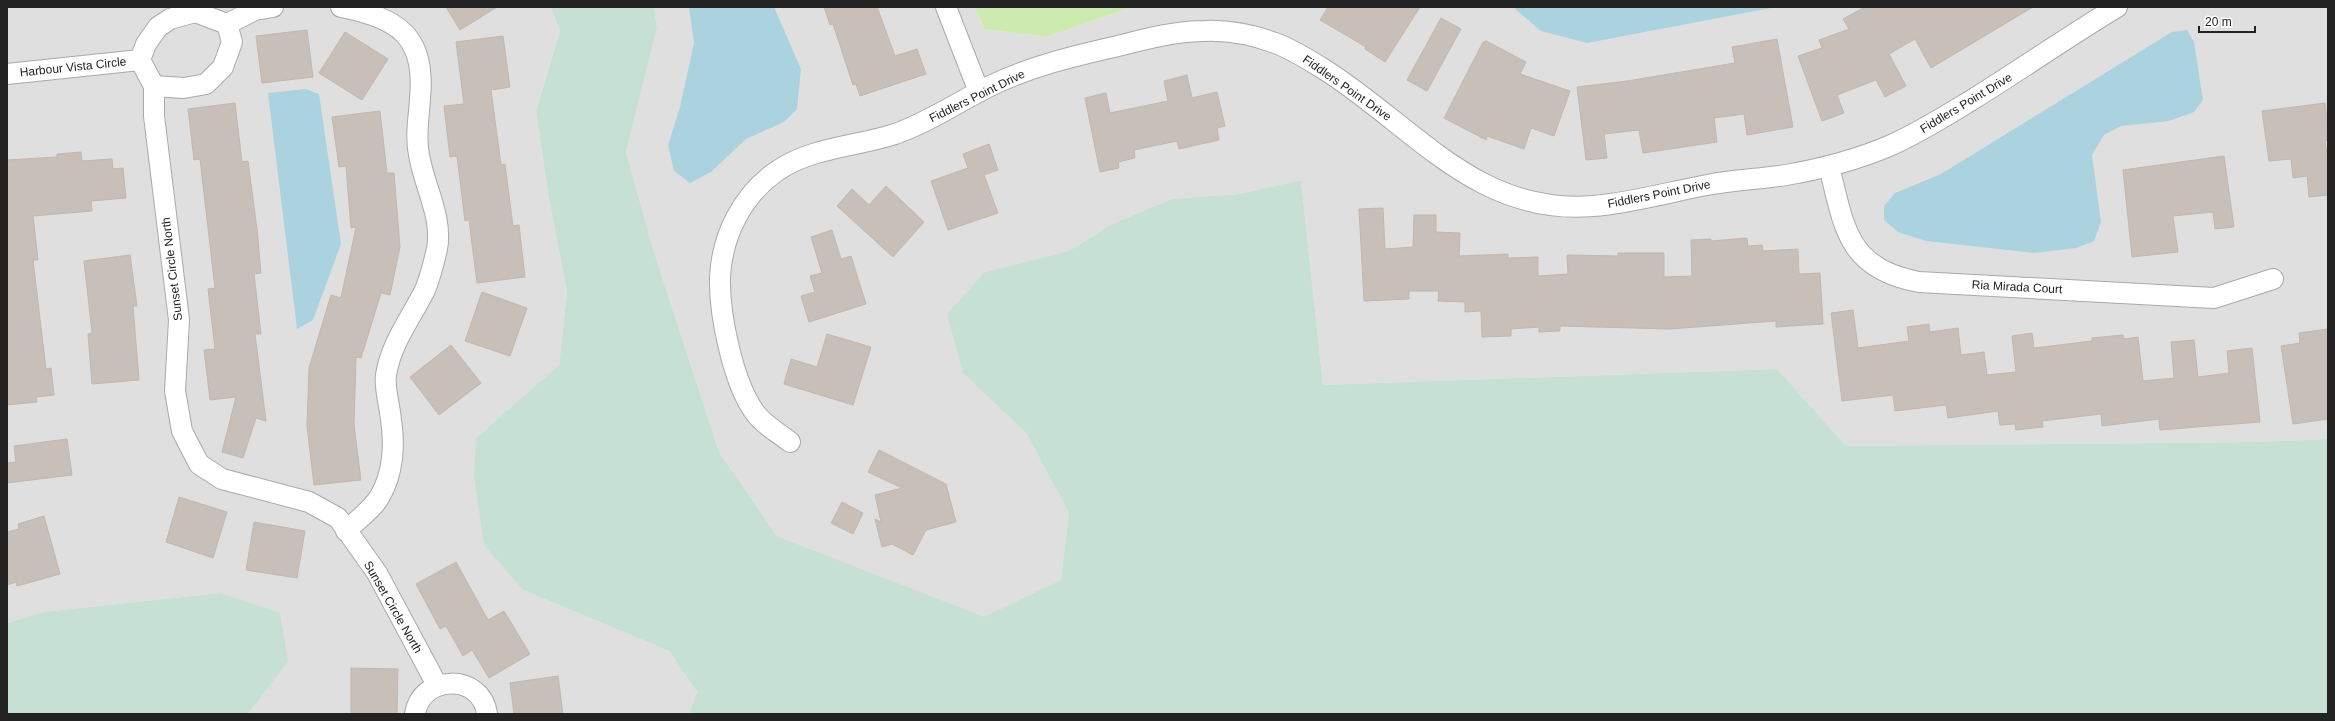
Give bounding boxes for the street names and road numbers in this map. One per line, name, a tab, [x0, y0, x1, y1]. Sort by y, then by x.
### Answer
street label: Fiddlers Point Drive	[1300, 52, 1394, 124]
street label: Harbour Vista Circle	[19, 54, 127, 80]
street label: Fiddlers Point Drive	[927, 67, 1027, 125]
street label: Fiddlers Point Drive	[1918, 70, 2015, 136]
street label: Fiddlers Point Drive	[1606, 177, 1712, 211]
street label: Sunset Circle North	[159, 217, 185, 321]
street label: Ria Mirada Court	[1971, 278, 2063, 296]
street label: Sunset Circle North	[361, 558, 425, 656]

